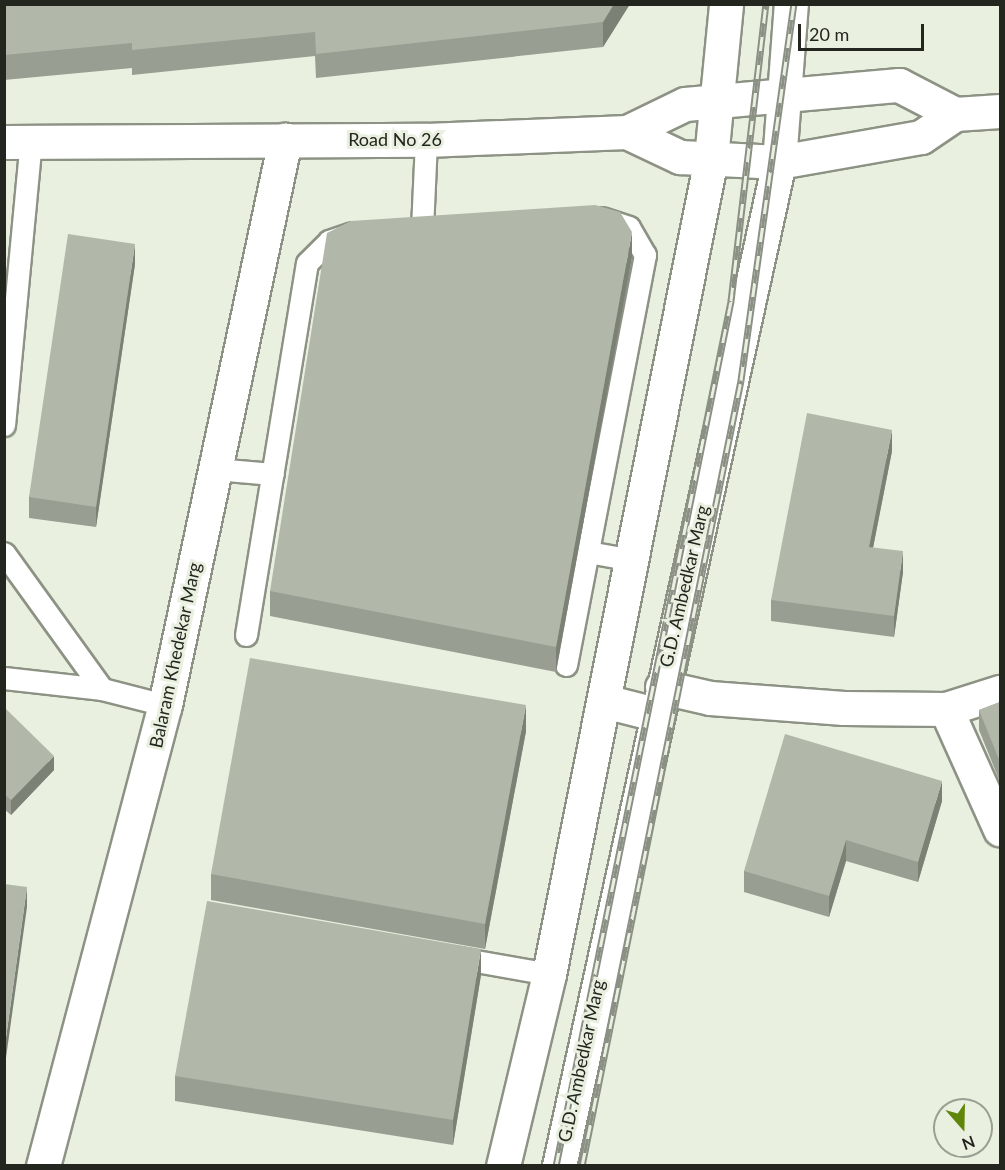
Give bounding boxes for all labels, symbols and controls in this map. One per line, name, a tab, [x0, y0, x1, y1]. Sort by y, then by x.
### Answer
scale bar	[801, 12, 927, 50]
text: 20 m	[809, 23, 849, 45]
street label: Road No 26	[348, 128, 442, 150]
street label: G.D. Ambedkar Marg	[655, 502, 713, 670]
street label: Balaram Khedekar Marg	[145, 560, 205, 750]
street label: G.D. Ambedkar Marg	[553, 977, 609, 1145]
north arrow	[933, 1098, 993, 1158]
text: N	[960, 1132, 978, 1155]

